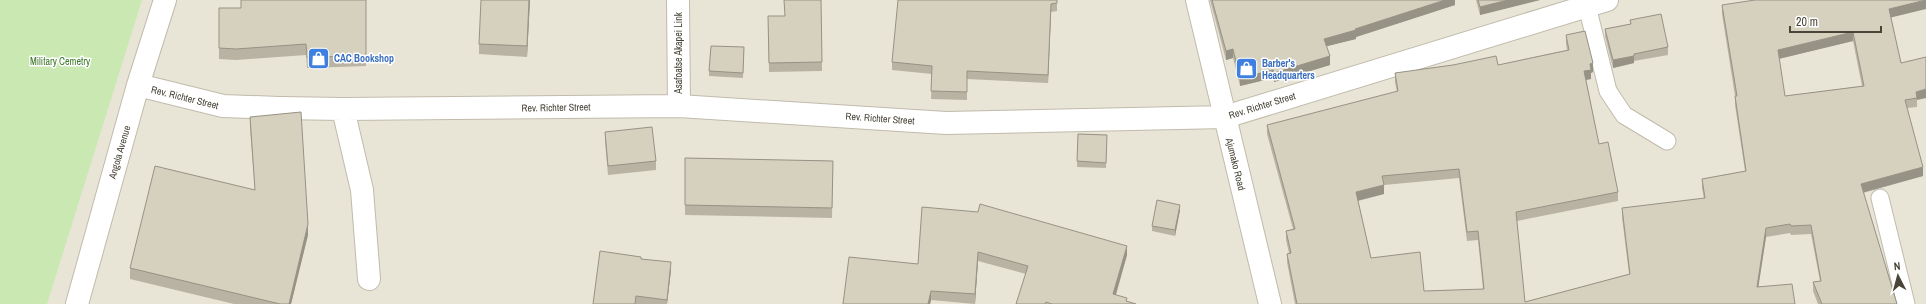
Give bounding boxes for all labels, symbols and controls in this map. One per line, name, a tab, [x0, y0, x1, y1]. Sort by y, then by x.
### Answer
scale bar	[1790, 8, 1881, 34]
street label: Asafoatse Akapei Link	[672, 11, 685, 95]
text: 20 m	[1796, 14, 1818, 30]
shop icon: CAC Bookshop	[305, 45, 331, 71]
place label: CAC Bookshop	[334, 52, 394, 65]
park label: Military Cemetry	[30, 55, 91, 68]
shop icon: Barber's Headquarters	[1234, 56, 1260, 82]
place label: Barber's Headquarters	[1262, 57, 1315, 82]
street label: Rev. Richter Street	[150, 83, 221, 112]
street label: Rev. Richter Street	[1227, 89, 1298, 122]
street label: Rev. Richter Street	[521, 100, 591, 115]
street label: Rev. Richter Street	[845, 110, 916, 127]
street label: Angola Avenue	[105, 123, 133, 181]
street label: Ajumako Road	[1222, 135, 1248, 192]
north arrow	[1878, 256, 1918, 296]
text: N	[1893, 259, 1901, 273]

